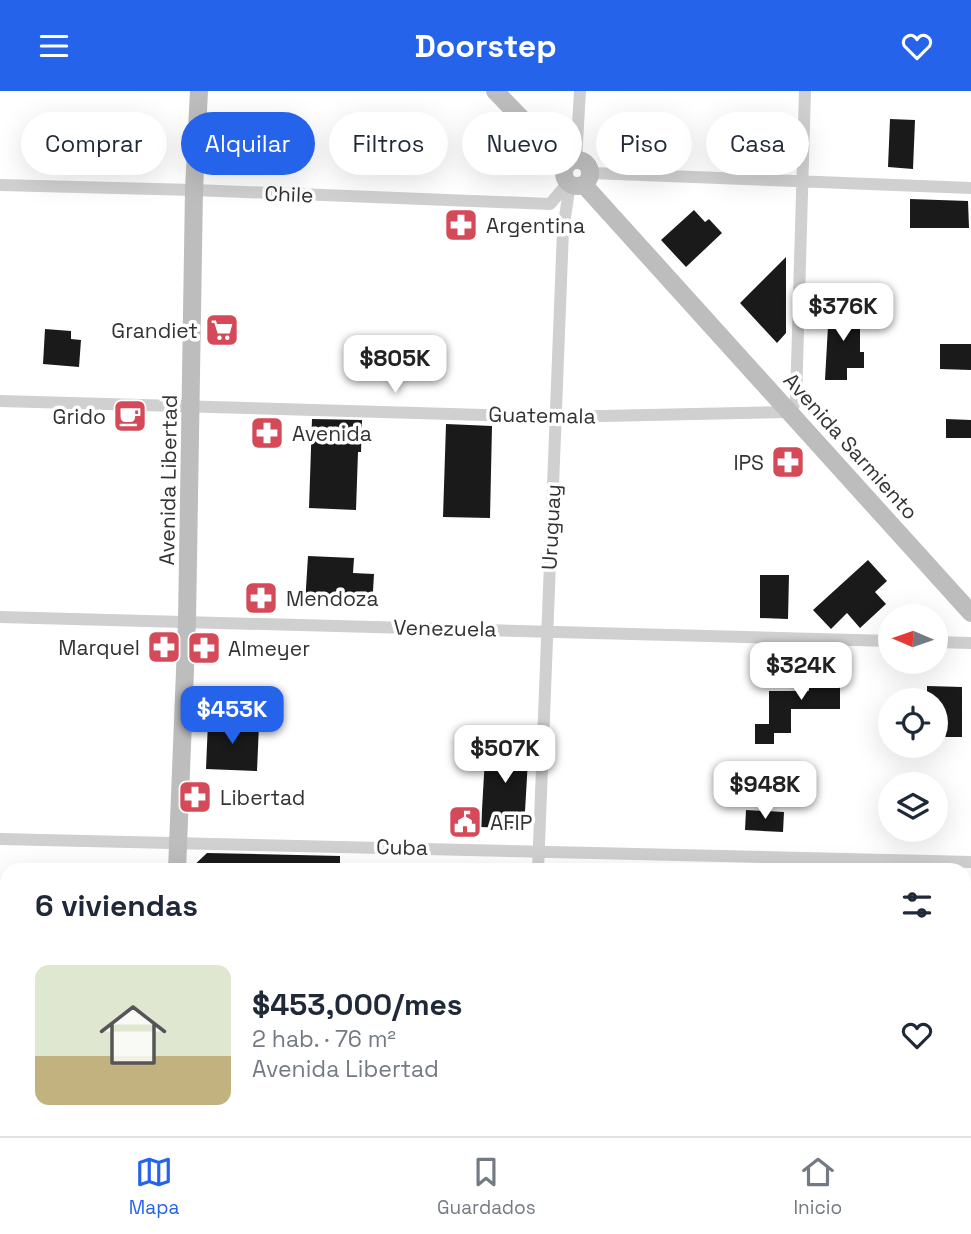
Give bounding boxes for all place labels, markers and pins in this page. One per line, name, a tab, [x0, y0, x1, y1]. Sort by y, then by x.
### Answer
pharmacy icon: Argentina	[442, 206, 480, 244]
place label: Argentina	[486, 212, 585, 239]
pin: $376K	[794, 283, 892, 343]
supermarket icon: Grandiet	[203, 311, 241, 349]
place label: Grandiet	[111, 317, 198, 344]
pin: $805K	[346, 335, 444, 395]
cafe icon: Grido	[111, 397, 149, 435]
place label: Grido	[53, 403, 106, 430]
pharmacy icon: Avenida	[248, 414, 286, 452]
place label: Avenida	[292, 420, 372, 447]
pharmacy icon: IPS	[769, 443, 807, 481]
place label: IPS	[733, 449, 764, 476]
pharmacy icon: Mendoza	[242, 579, 280, 617]
place label: Mendoza	[286, 585, 379, 612]
pharmacy icon: Marquel	[145, 628, 183, 666]
pharmacy icon: Almeyer	[185, 629, 223, 667]
place label: Marquel	[58, 634, 140, 661]
place label: Almeyer	[228, 635, 310, 662]
pin: $324K	[752, 643, 850, 702]
pin: $453K	[183, 687, 281, 746]
pin: $507K	[456, 725, 554, 785]
pin: $948K	[716, 761, 814, 821]
pharmacy icon: Libertad	[176, 778, 214, 816]
place label: Libertad	[220, 784, 305, 811]
public building icon: AFIP	[446, 803, 484, 841]
place label: AFIP	[490, 809, 532, 836]

